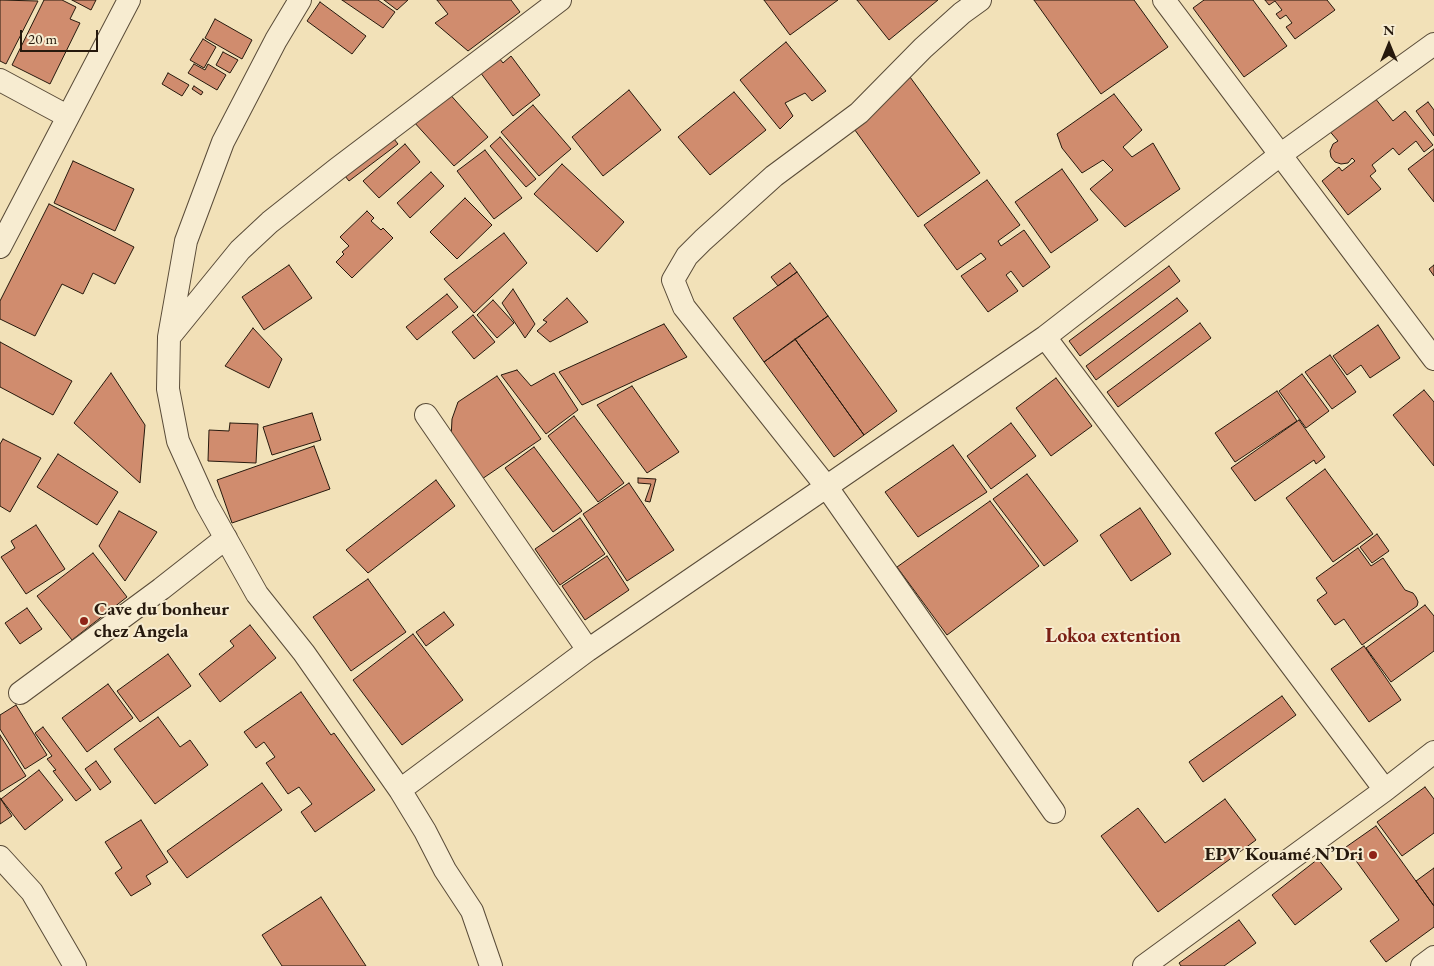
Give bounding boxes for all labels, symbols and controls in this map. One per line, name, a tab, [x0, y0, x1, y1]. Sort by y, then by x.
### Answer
scale bar	[22, 20, 100, 52]
north arrow	[1364, 20, 1414, 70]
text: N	[1383, 21, 1395, 39]
text: 20 m	[28, 29, 57, 48]
place label: Cave du bonheur chez Angela	[94, 599, 229, 643]
marker: Cave du bonheur chez Angela	[78, 615, 90, 627]
district label: Lokoa extention	[1045, 625, 1181, 649]
place label: EPV Kouamé NʼDri	[1205, 844, 1363, 866]
marker: EPV Kouamé NʼDri	[1367, 849, 1379, 861]

